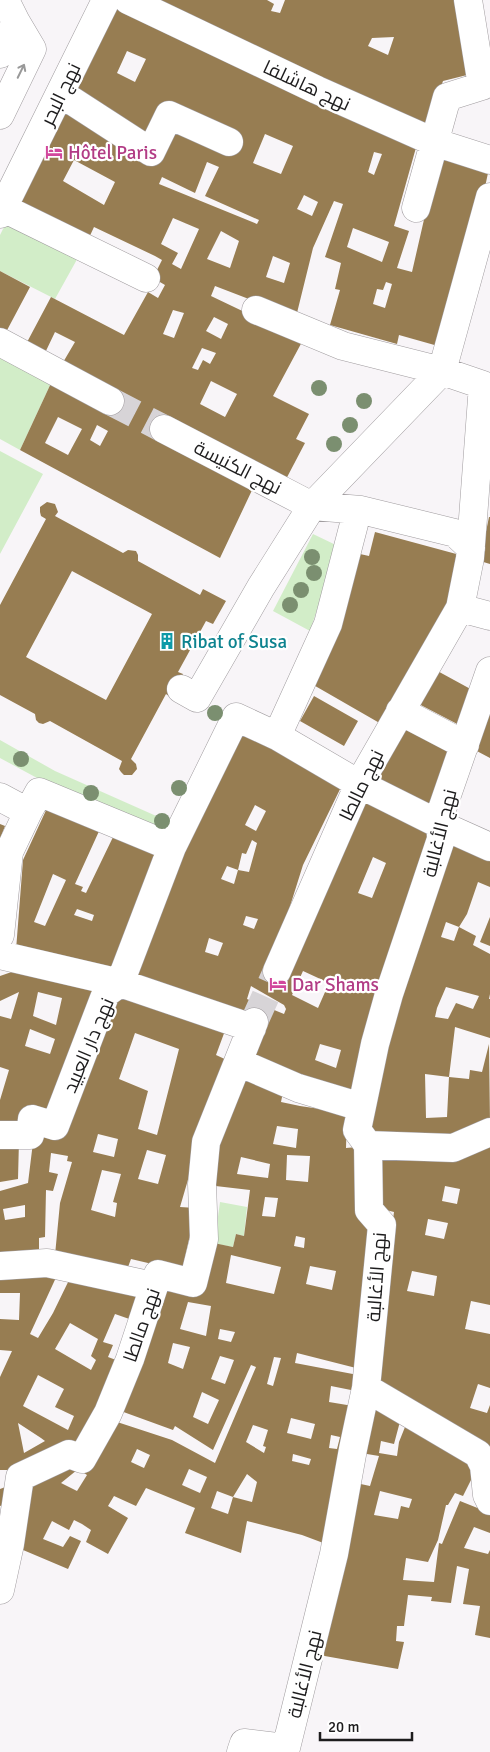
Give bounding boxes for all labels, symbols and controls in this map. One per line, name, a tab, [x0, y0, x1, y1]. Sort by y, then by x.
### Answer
street label: نهج هاشلفا	[259, 55, 354, 117]
street label: نهج البحر	[35, 59, 87, 131]
one-way arrow	[17, 64, 26, 79]
place label: Hôtel Paris	[68, 141, 157, 165]
hotel icon: Hôtel Paris	[44, 142, 64, 162]
street label: نهج الكنيسة	[189, 436, 285, 501]
place label: Ribat of Susa	[181, 630, 287, 654]
building icon: Ribat of Susa	[157, 631, 177, 651]
street label: نهج مالطا	[334, 746, 390, 826]
street label: نهج الأغالبة	[417, 787, 463, 880]
place label: Dar Shams	[292, 973, 379, 997]
hotel icon: Dar Shams	[268, 974, 288, 994]
street label: نهج دار العبيد	[58, 994, 121, 1097]
street label: نهج الأغالبة	[362, 1231, 393, 1323]
street label: نهج مالطا	[118, 1285, 167, 1366]
street label: نهج الأغالبة	[282, 1628, 328, 1721]
scale bar	[320, 1710, 412, 1742]
text: 20 m	[328, 1718, 359, 1736]

